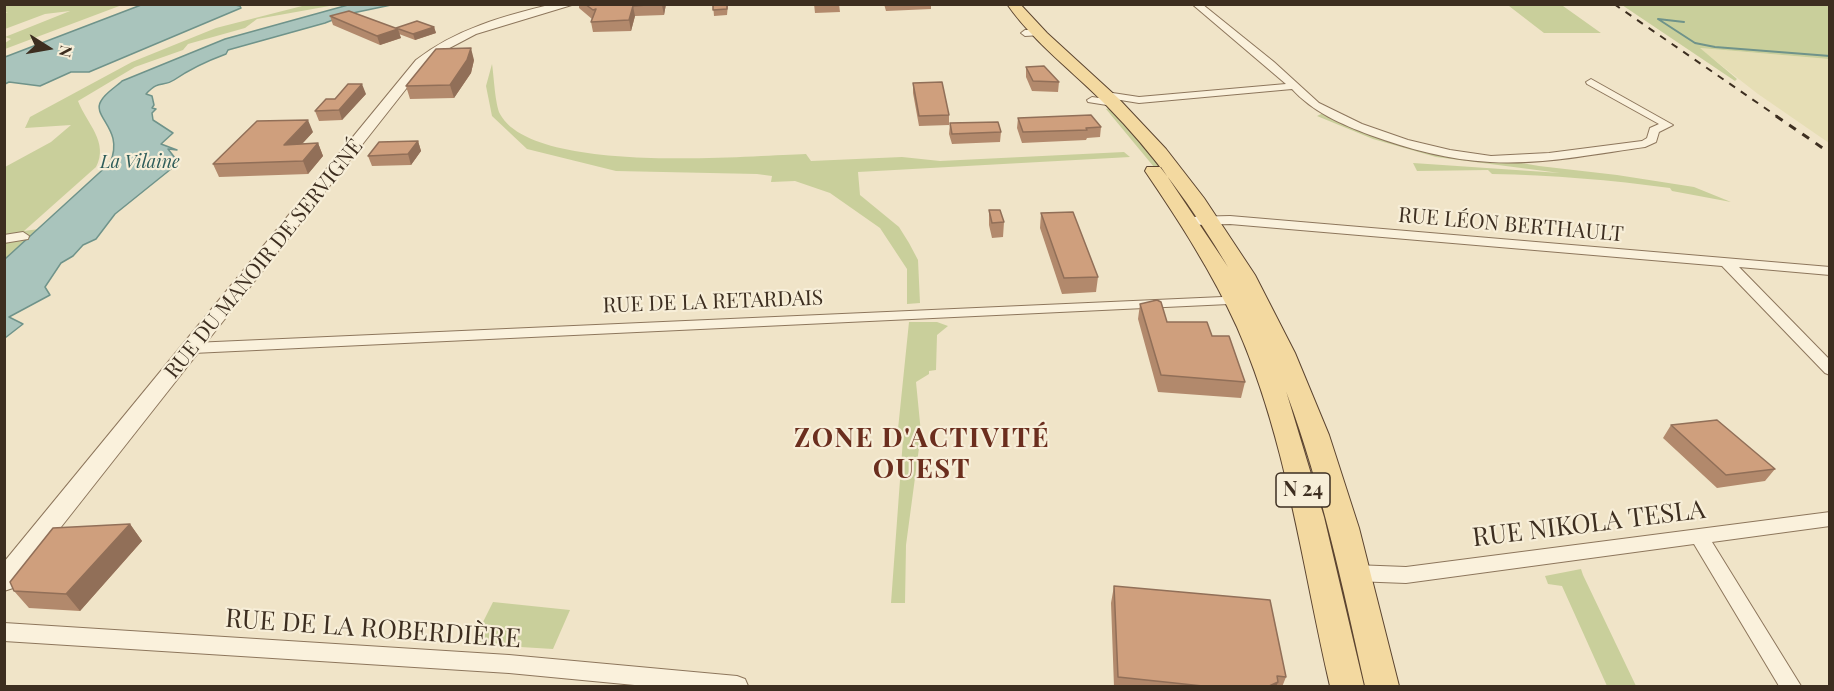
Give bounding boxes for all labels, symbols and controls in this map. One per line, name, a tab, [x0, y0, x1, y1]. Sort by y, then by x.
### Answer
north arrow	[18, 18, 78, 78]
text: N	[55, 44, 78, 59]
street label: RUE DU MANOIR DE SERVIGNÉ	[160, 134, 368, 384]
water label: La Vilaine	[100, 151, 180, 173]
street label: RUE LÉON BERTHAULT	[1397, 203, 1625, 247]
street label: RUE DE LA RETARDAIS	[602, 286, 824, 318]
district label: ZONE D'ACTIVITÉ OUEST	[794, 423, 1050, 486]
road number: N 24	[1276, 473, 1330, 507]
street label: RUE NIKOLA TESLA	[1471, 494, 1707, 554]
street label: RUE DE LA ROBERDIÈRE	[224, 603, 522, 655]

